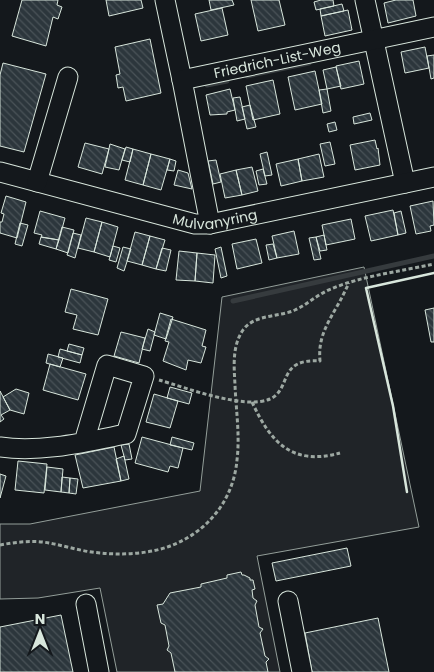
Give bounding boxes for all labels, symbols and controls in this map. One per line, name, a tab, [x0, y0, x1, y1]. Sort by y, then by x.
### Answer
street label: Friedrich-List-Weg	[212, 37, 343, 83]
street label: Mulvanyring	[170, 204, 259, 234]
north arrow	[15, 607, 65, 657]
text: N	[35, 609, 45, 629]

